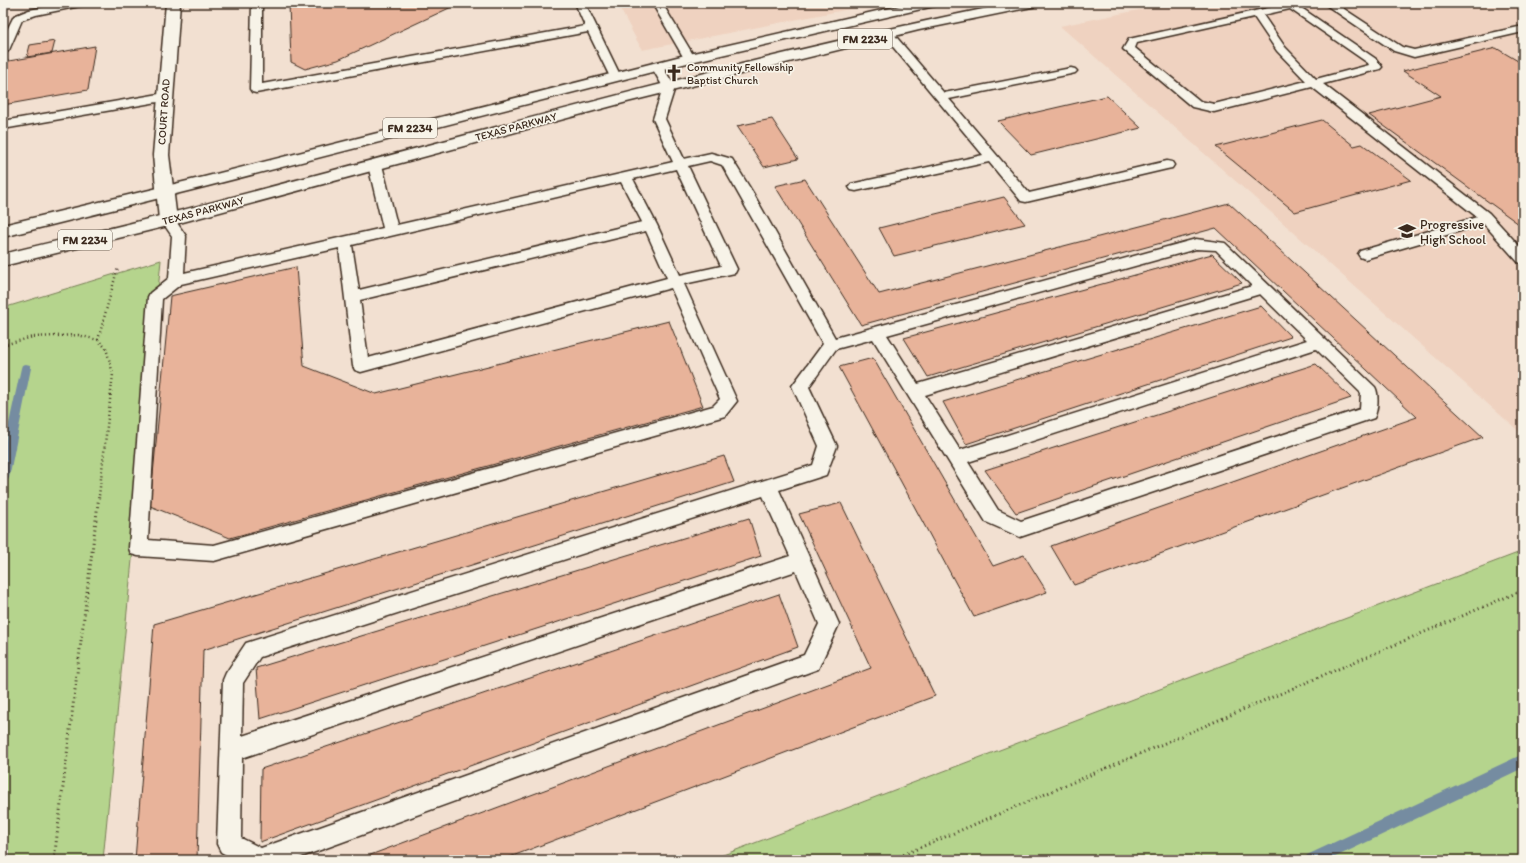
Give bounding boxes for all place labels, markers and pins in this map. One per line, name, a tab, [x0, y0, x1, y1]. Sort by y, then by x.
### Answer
place label: Community Fellowship Baptist Church	[687, 61, 794, 87]
church icon: Community Fellowship Baptist Church	[664, 63, 684, 83]
place label: Progressive High School	[1420, 217, 1486, 247]
school or university icon: Progressive High School	[1397, 221, 1417, 241]

